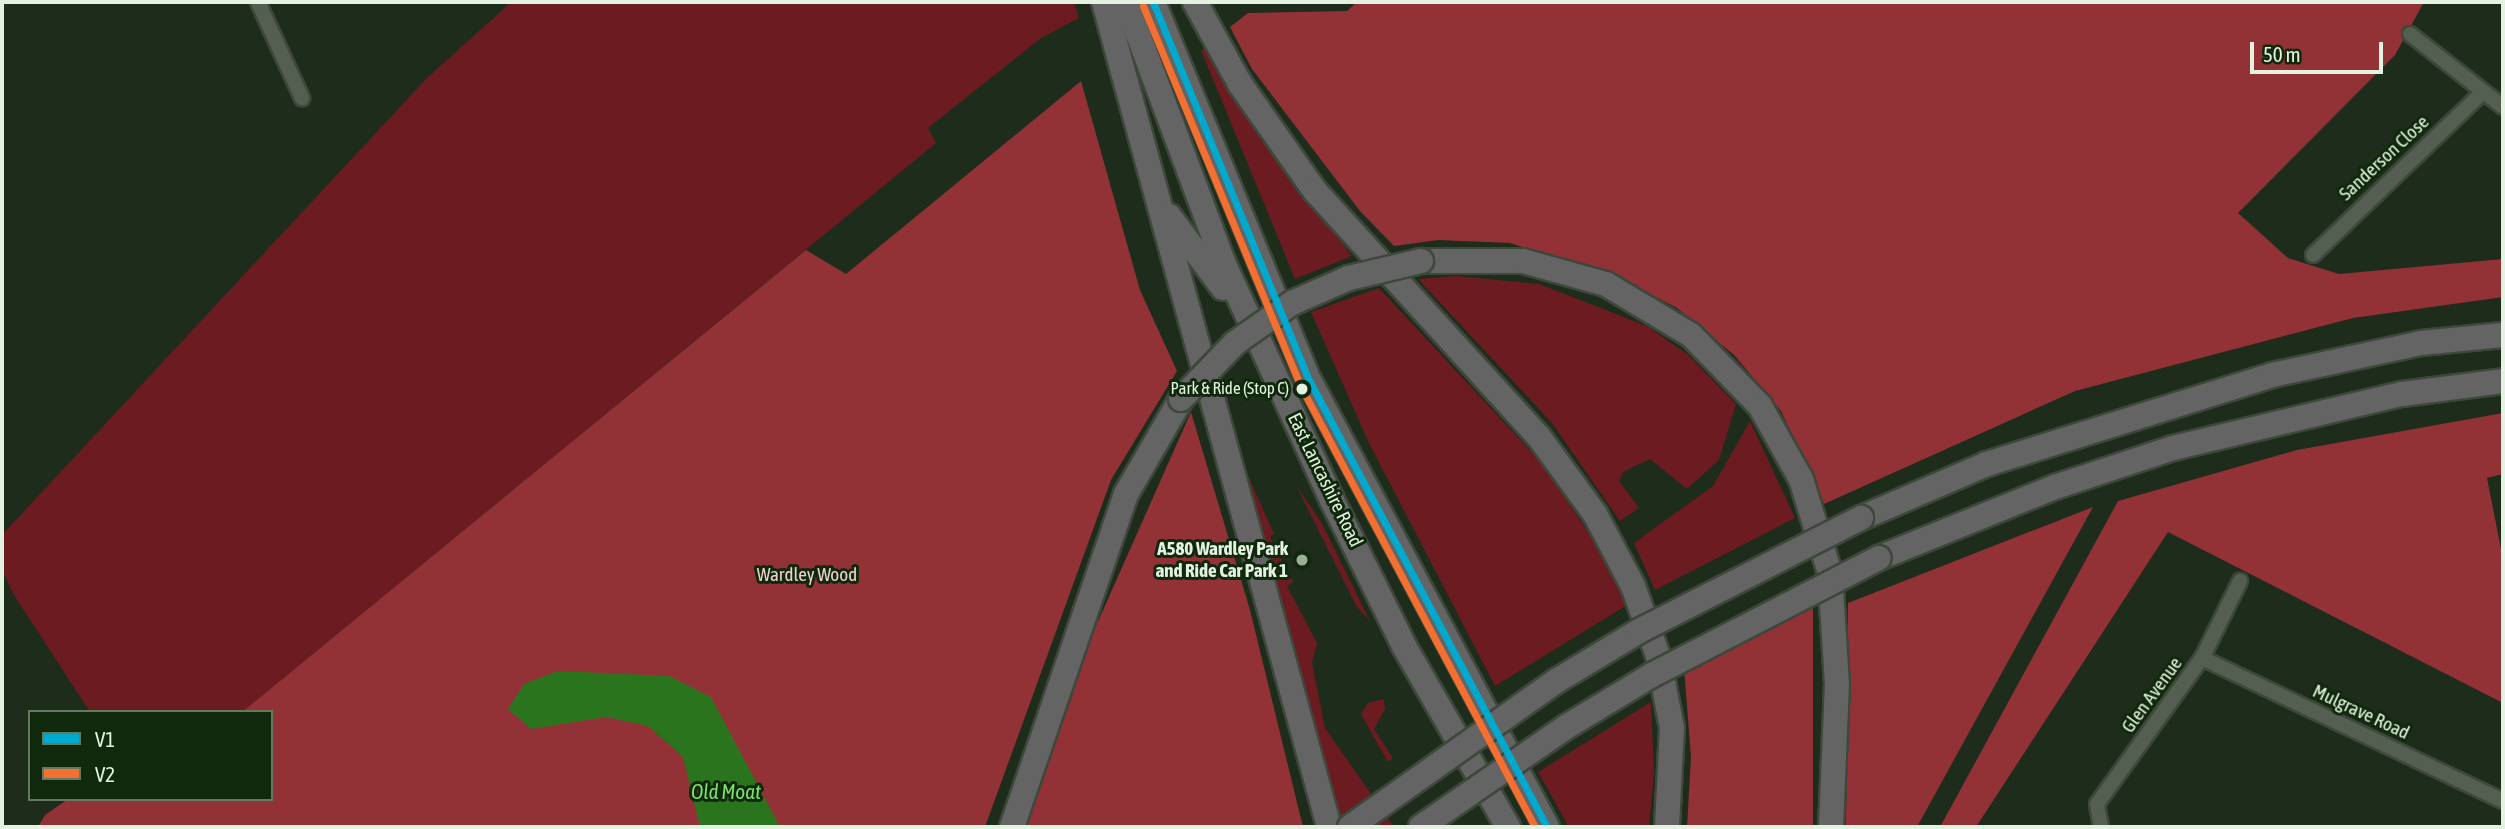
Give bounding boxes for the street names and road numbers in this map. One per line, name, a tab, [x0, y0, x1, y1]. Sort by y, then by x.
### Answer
street label: Sanderson Close	[2334, 111, 2434, 205]
street label: East Lancashire Road	[1283, 409, 1367, 551]
street label: Glen Avenue	[2117, 653, 2187, 737]
street label: Mulgrave Road	[2309, 680, 2413, 744]

